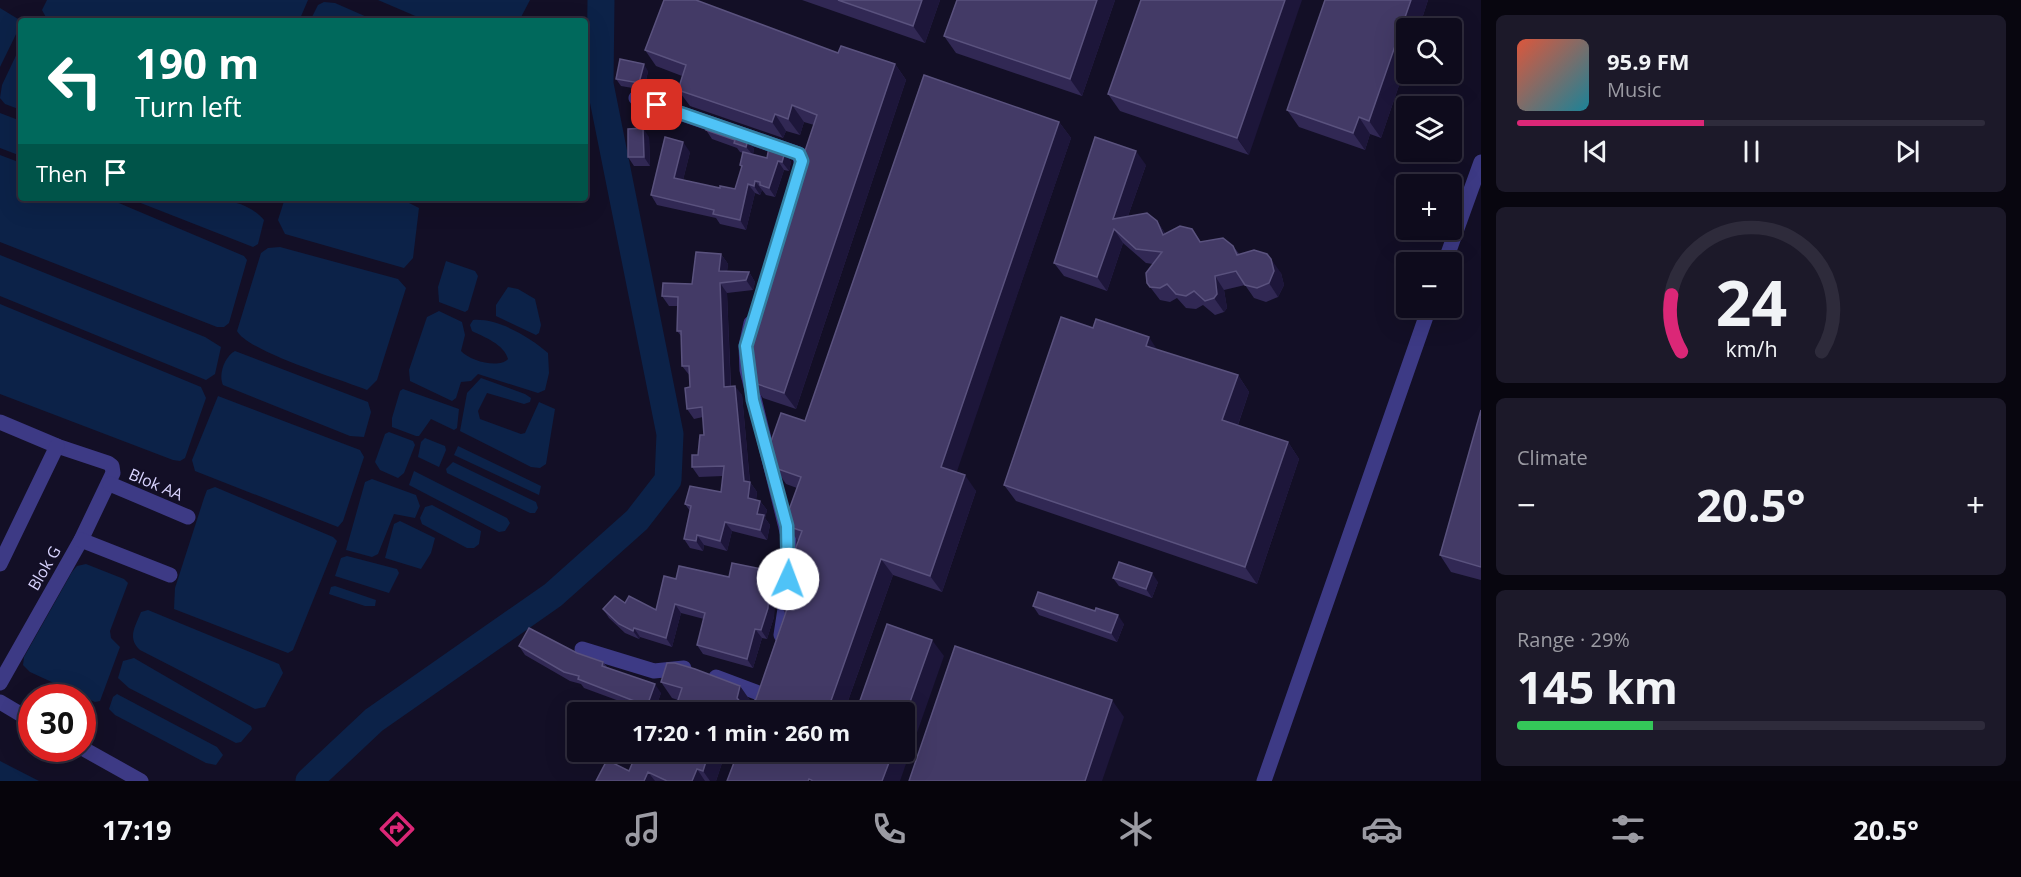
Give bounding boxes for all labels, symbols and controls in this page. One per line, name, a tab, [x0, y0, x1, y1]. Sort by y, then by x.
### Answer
map controls	[1396, 18, 1462, 318]
button: search	[1396, 18, 1462, 84]
text: 190 m	[135, 34, 259, 91]
icon: left	[36, 42, 114, 120]
text: 95.9 FM	[1607, 46, 1690, 76]
text: Music	[1607, 76, 1661, 103]
pin	[631, 79, 682, 130]
text: Turn left	[135, 88, 242, 125]
icon: arrive	[640, 88, 673, 121]
button: layers	[1396, 96, 1462, 162]
icon: previous	[1579, 135, 1612, 168]
icon: pause	[1735, 135, 1768, 168]
icon: next	[1891, 135, 1924, 168]
icon: arrive	[99, 156, 132, 189]
text: Then	[36, 158, 87, 188]
button: +	[1396, 174, 1462, 240]
button: −	[1396, 252, 1462, 318]
text: 24	[1715, 259, 1787, 344]
text: km/h	[1725, 334, 1777, 363]
text: Climate	[1517, 444, 1588, 471]
street label: Blok AA	[126, 463, 187, 506]
text: 20.5°	[1696, 474, 1806, 535]
text: −	[1517, 482, 1536, 527]
text: +	[1966, 482, 1985, 527]
street label: Blok G	[22, 542, 66, 594]
position arrow	[756, 547, 820, 611]
text: Range · 29%	[1517, 626, 1630, 653]
text: 145 km	[1517, 656, 1678, 717]
speed limit sign: 30	[18, 684, 96, 762]
text: 17:20 · 1 min · 260 m	[632, 717, 850, 747]
icon: directions	[376, 808, 418, 850]
icon: music	[622, 808, 664, 850]
icon: phone	[868, 808, 910, 850]
icon: climate	[1115, 808, 1157, 850]
icon: car	[1361, 808, 1403, 850]
icon: filters	[1607, 808, 1649, 850]
text: 17:19	[102, 811, 172, 848]
text: 20.5°	[1853, 811, 1919, 848]

